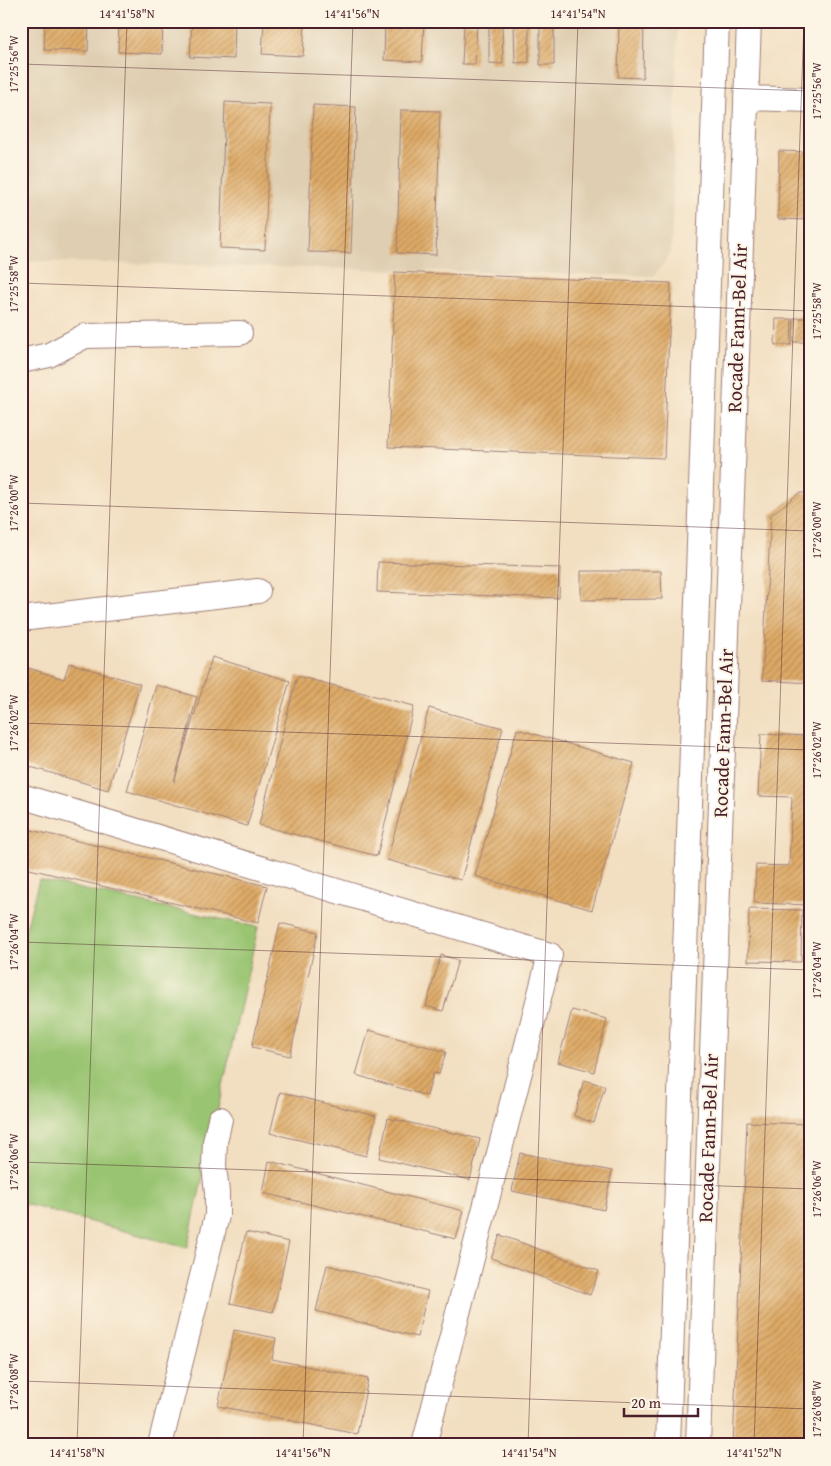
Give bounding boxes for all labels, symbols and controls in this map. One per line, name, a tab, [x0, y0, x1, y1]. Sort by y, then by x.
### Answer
text: 14°41'58"N	[99, 5, 155, 22]
text: 14°41'56"N	[324, 5, 380, 22]
text: 14°41'54"N	[550, 5, 606, 22]
text: 17°25'56"W	[5, 34, 22, 93]
text: 17°25'56"W	[808, 61, 825, 120]
street label: Rocade Fann-Bel Air	[719, 243, 754, 413]
text: 17°25'58"W	[5, 254, 22, 313]
text: 17°25'58"W	[808, 281, 825, 340]
text: 17°26'00"W	[5, 473, 22, 532]
text: 17°26'00"W	[808, 500, 825, 559]
street label: Rocade Fann-Bel Air	[705, 648, 740, 818]
text: 17°26'02"W	[5, 693, 22, 752]
text: 17°26'02"W	[808, 720, 825, 779]
text: 17°26'04"W	[5, 912, 22, 971]
text: 17°26'04"W	[808, 940, 825, 999]
street label: Rocade Fann-Bel Air	[690, 1053, 725, 1223]
text: 17°26'06"W	[5, 1132, 22, 1191]
text: 17°26'06"W	[808, 1159, 825, 1218]
text: 17°26'08"W	[5, 1352, 22, 1411]
text: 17°26'08"W	[808, 1379, 825, 1438]
scale bar	[624, 1386, 697, 1418]
text: 20 m	[631, 1392, 662, 1413]
text: 14°41'58"N	[49, 1444, 105, 1461]
text: 14°41'56"N	[275, 1444, 331, 1461]
text: 14°41'54"N	[501, 1444, 557, 1461]
text: 14°41'52"N	[726, 1444, 782, 1461]

